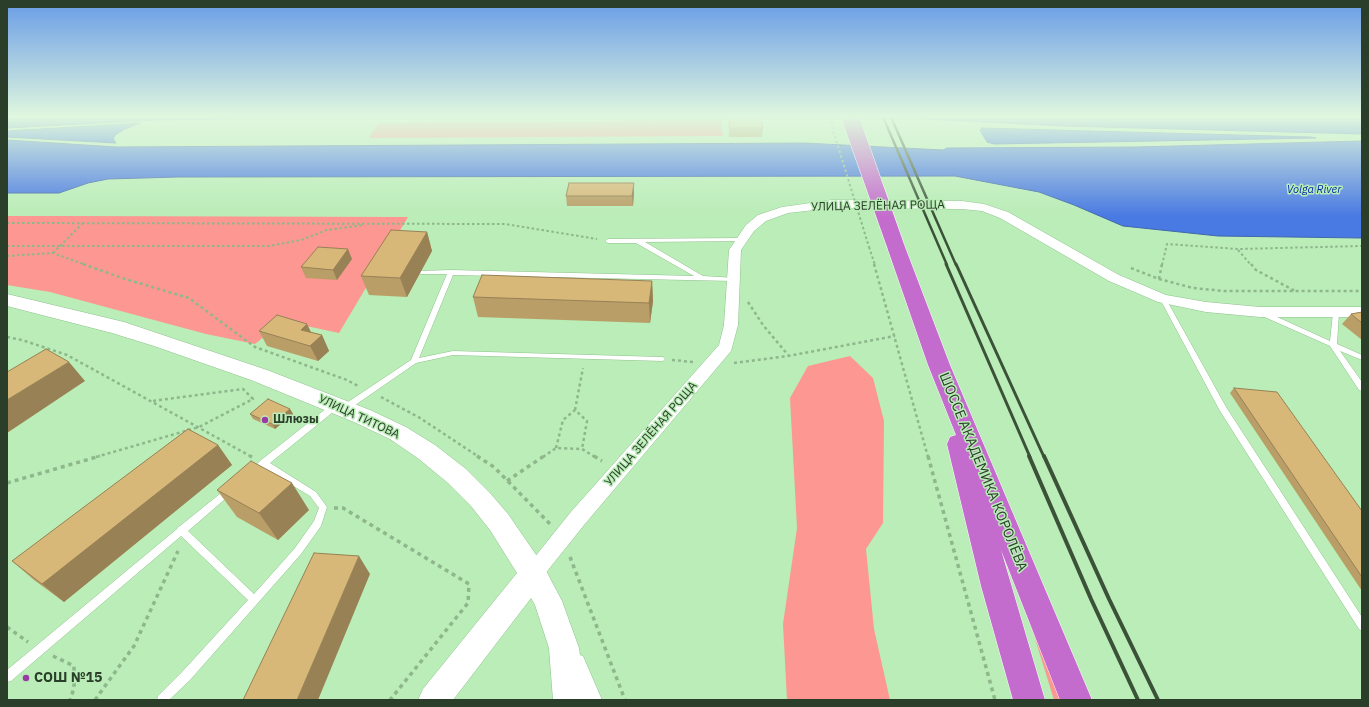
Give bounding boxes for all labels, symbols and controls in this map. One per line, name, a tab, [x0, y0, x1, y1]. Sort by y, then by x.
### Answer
water label: Volga River	[1287, 183, 1341, 197]
street label: УЛИЦА ЗЕЛЁНАЯ РОЩА	[811, 198, 945, 214]
street label: ШОССЕ АКАДЕМИКА КОРОЛЁВА	[935, 370, 1031, 574]
street label: УЛИЦА ЗЕЛЁНАЯ РОЩА	[602, 379, 700, 489]
street label: УЛИЦА ТИТОВА	[316, 392, 402, 442]
place label: Шлюзы	[273, 413, 319, 427]
marker: Шлюзы	[260, 415, 270, 425]
place label: СОШ №15	[34, 670, 102, 686]
marker: СОШ №15	[21, 673, 31, 683]

